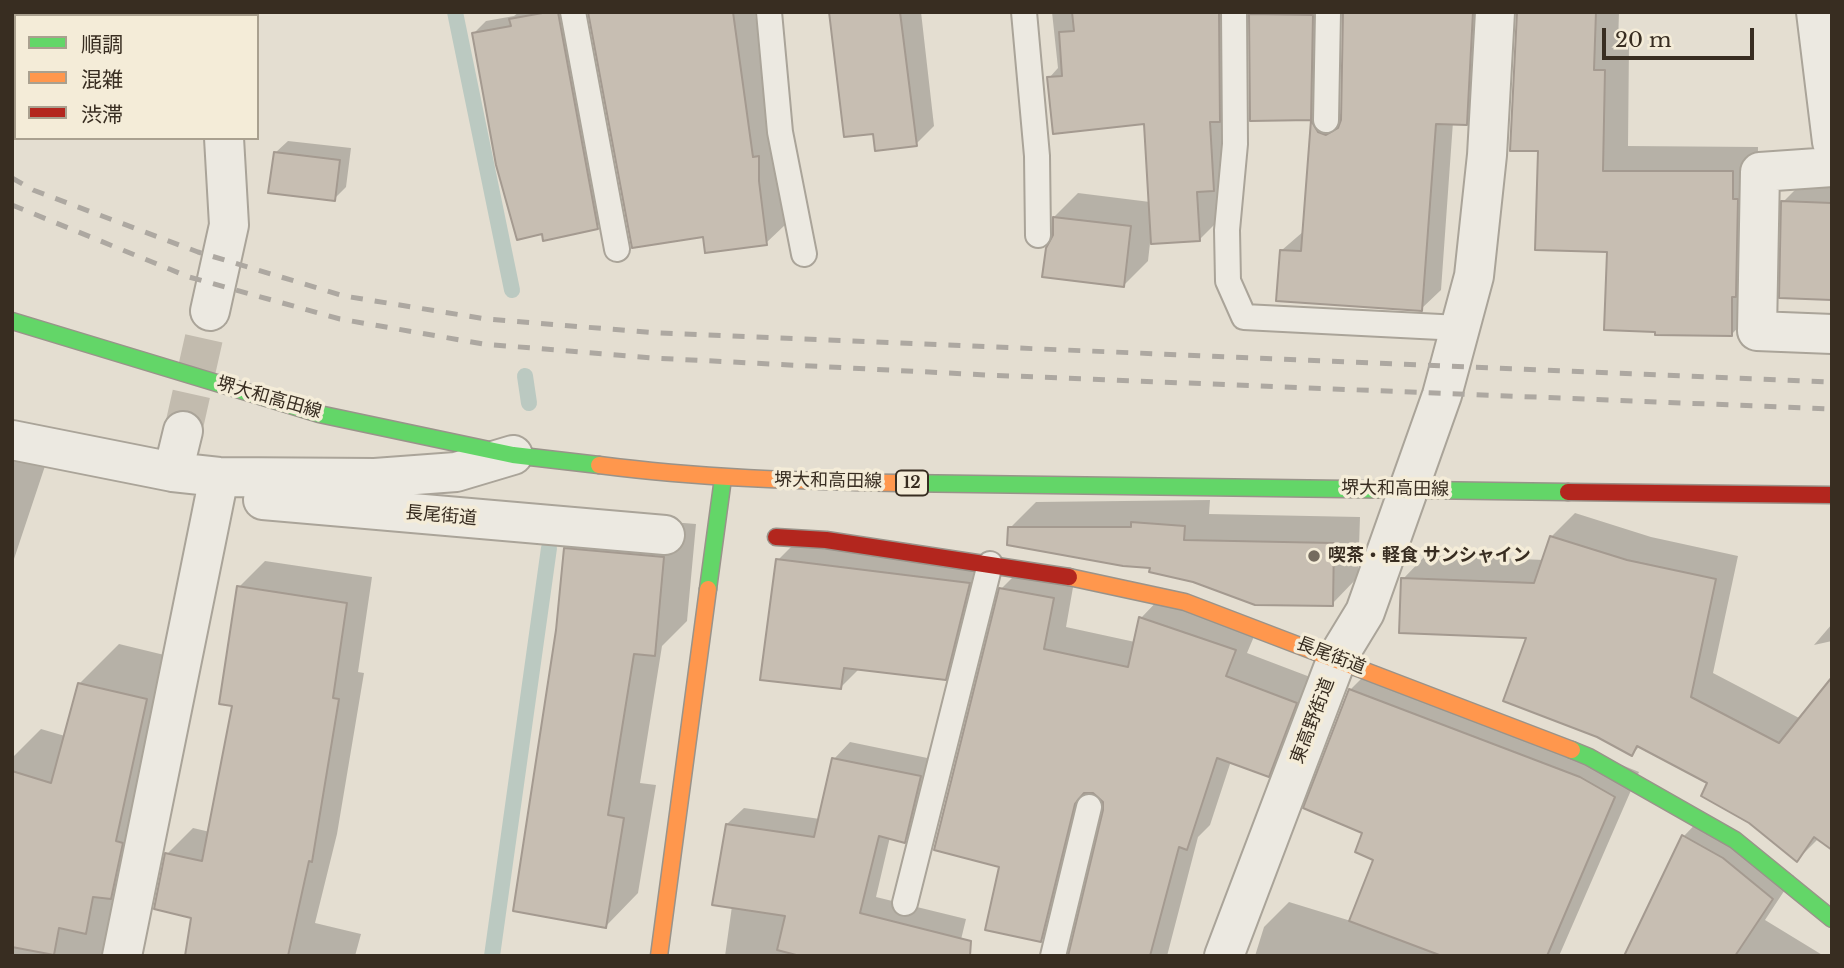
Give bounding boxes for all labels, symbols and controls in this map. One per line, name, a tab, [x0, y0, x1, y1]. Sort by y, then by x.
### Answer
legend	[14, 14, 259, 140]
scale bar	[1606, 14, 1758, 58]
text: 20 m	[1615, 27, 1672, 53]
text: 順調	[81, 32, 123, 58]
text: 混雑	[81, 67, 123, 93]
text: 渋滞	[81, 102, 123, 128]
street label: 堺大和高田線	[214, 373, 324, 423]
street label: 堺大和高田線	[774, 469, 882, 493]
road number: 12	[896, 470, 928, 496]
street label: 堺大和高田線	[1341, 477, 1449, 501]
street label: 長尾街道	[404, 502, 478, 530]
place label: 喫茶・軽食 サンシャイン	[1328, 545, 1531, 567]
marker: 喫茶・軽食 サンシャイン	[1306, 548, 1322, 564]
street label: 長尾街道	[1294, 633, 1368, 679]
street label: 東高野街道	[1287, 675, 1339, 767]

